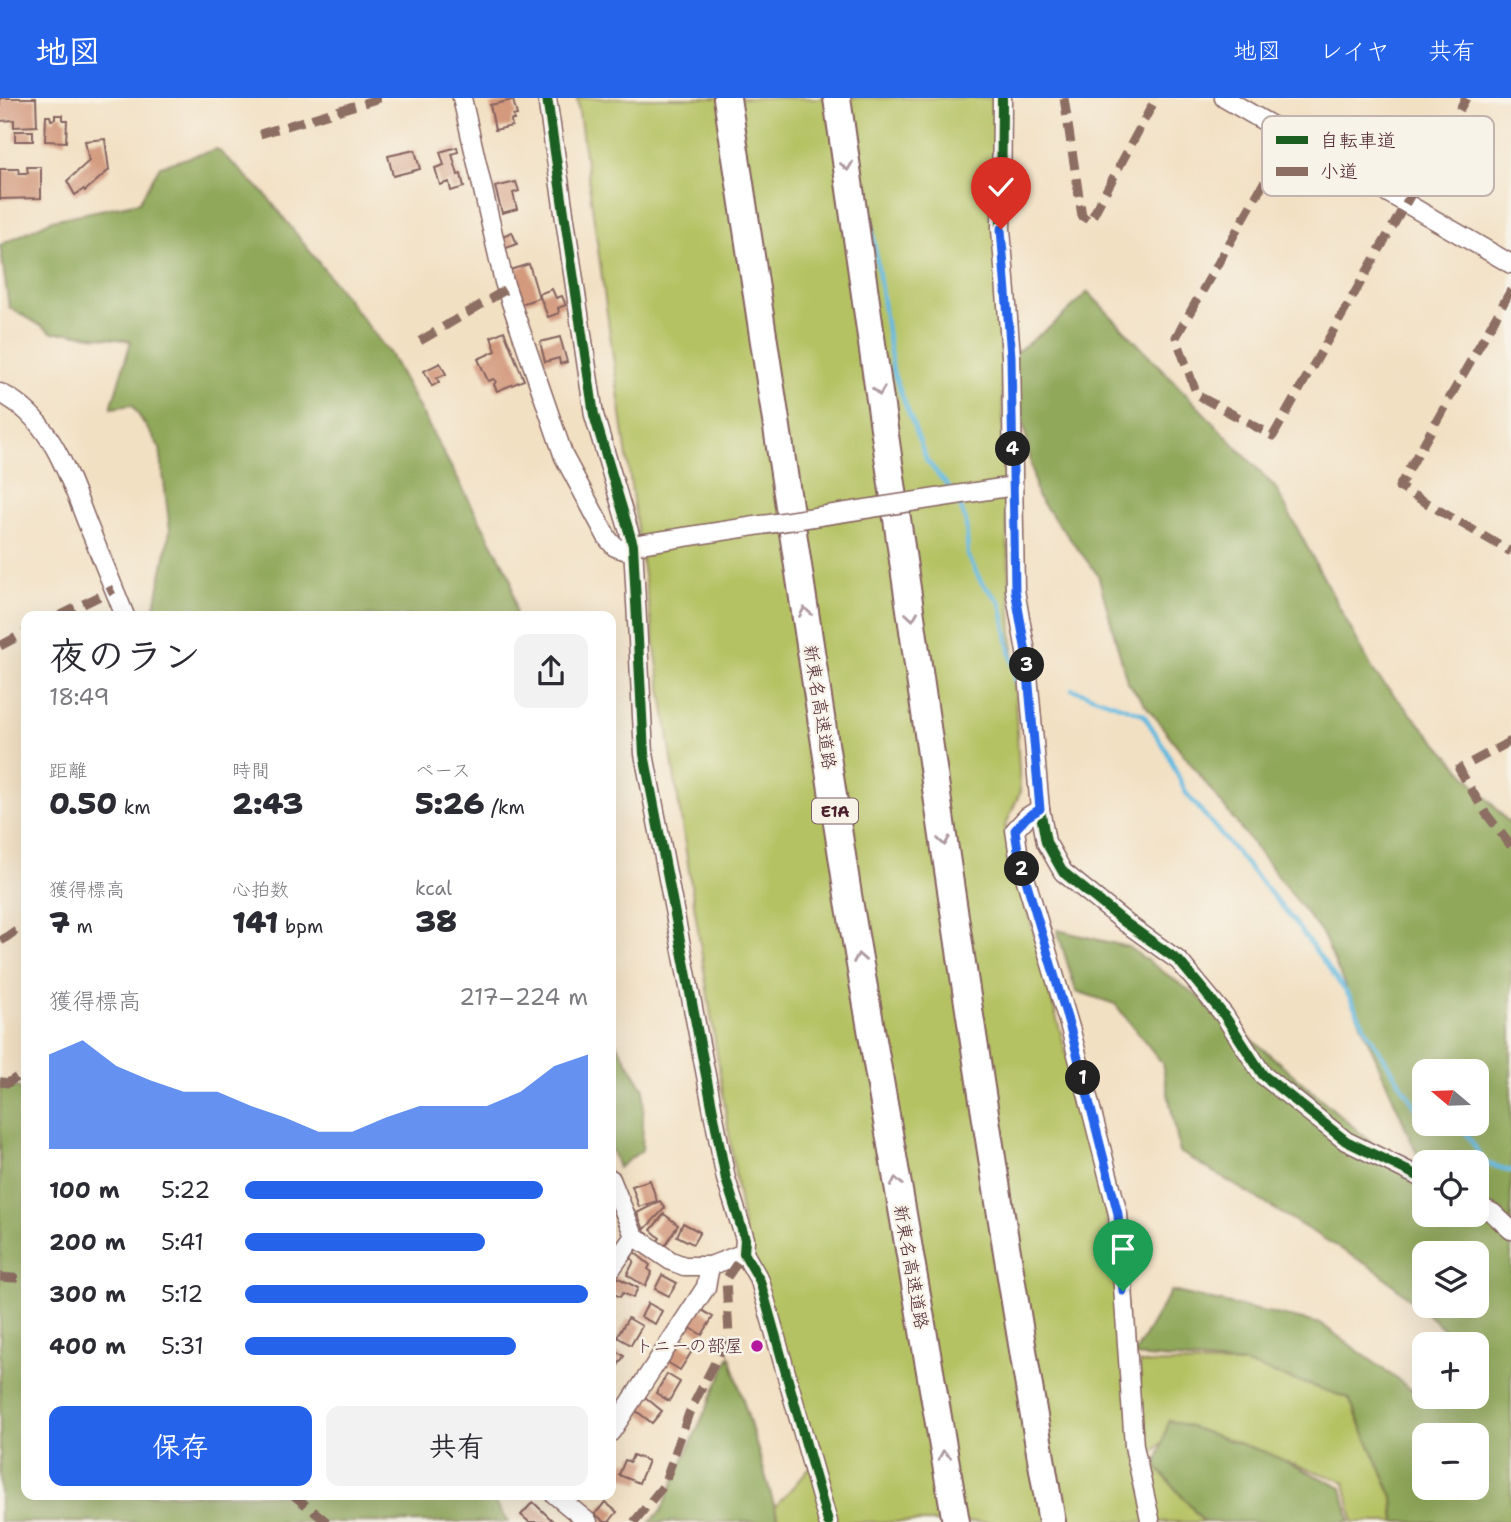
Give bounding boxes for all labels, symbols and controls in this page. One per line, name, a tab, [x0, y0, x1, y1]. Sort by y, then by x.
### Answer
text: 地図	[35, 29, 101, 74]
text: 地図	[1233, 35, 1281, 67]
text: レイヤ	[1319, 35, 1390, 67]
text: 共有	[1428, 35, 1476, 67]
legend	[1262, 116, 1494, 196]
text: 自転車道	[1320, 128, 1396, 153]
pin	[971, 157, 1031, 229]
text: 小道	[1320, 159, 1358, 184]
one-way arrow	[839, 160, 854, 171]
icon: check	[982, 168, 1020, 206]
one-way arrow	[871, 385, 886, 397]
pin: 4	[996, 432, 1030, 466]
text: 4	[1006, 436, 1019, 461]
one-way arrow	[798, 606, 813, 618]
one-way arrow	[904, 610, 919, 622]
text: 夜のラン	[49, 630, 201, 681]
button: share	[514, 634, 588, 708]
street label: 新東名高速道路	[798, 643, 842, 771]
pin: 3	[1010, 648, 1044, 682]
text: 3	[1020, 652, 1033, 677]
text: 18:49	[49, 682, 110, 712]
text: 距離	[49, 758, 87, 783]
text: 時間	[232, 758, 270, 783]
text: ペース	[415, 758, 471, 783]
text: 0.50	[49, 783, 117, 824]
text: 2:43	[232, 783, 303, 824]
text: 5:26	[415, 783, 484, 824]
text: km	[117, 795, 151, 820]
text: /km	[484, 795, 525, 820]
road number: E1A	[812, 798, 858, 824]
one-way arrow	[936, 835, 951, 847]
pin: 2	[1004, 852, 1040, 886]
text: 2	[1015, 856, 1028, 881]
text: kcal	[415, 876, 452, 901]
text: 獲得標高	[49, 877, 125, 902]
text: 心拍数	[232, 877, 289, 902]
text: 38	[415, 901, 457, 942]
text: 7	[49, 902, 70, 943]
text: 141	[232, 902, 279, 943]
text: m	[70, 914, 93, 939]
text: bpm	[279, 914, 323, 939]
one-way arrow	[852, 952, 867, 964]
text: 217–224 m	[459, 982, 588, 1012]
text: 獲得標高	[49, 986, 141, 1016]
north arrow	[1412, 1059, 1489, 1136]
map controls	[1412, 1059, 1489, 1500]
pin: 1	[1066, 1060, 1100, 1096]
text: 1	[1078, 1065, 1087, 1090]
button: locate	[1412, 1150, 1489, 1227]
text: 100 m	[49, 1175, 120, 1205]
text: 5:22	[161, 1175, 210, 1205]
one-way arrow	[889, 1177, 904, 1188]
street label: 新東名高速道路	[888, 1203, 934, 1331]
pin	[1093, 1219, 1153, 1291]
text: 200 m	[49, 1227, 126, 1257]
text: 5:41	[161, 1227, 204, 1257]
icon: arrive	[1104, 1230, 1142, 1268]
button: layers	[1412, 1241, 1489, 1318]
text: 300 m	[49, 1279, 126, 1309]
text: 5:12	[161, 1279, 203, 1309]
text: 400 m	[49, 1331, 126, 1361]
text: 5:31	[161, 1331, 204, 1361]
button: +	[1412, 1332, 1489, 1409]
place label: トニーの部屋	[635, 1334, 743, 1358]
marker: トニーの部屋	[749, 1338, 765, 1354]
button: 保存	[49, 1406, 312, 1486]
button: 共有	[326, 1406, 588, 1486]
button: −	[1412, 1423, 1489, 1500]
one-way arrow	[937, 1449, 952, 1461]

